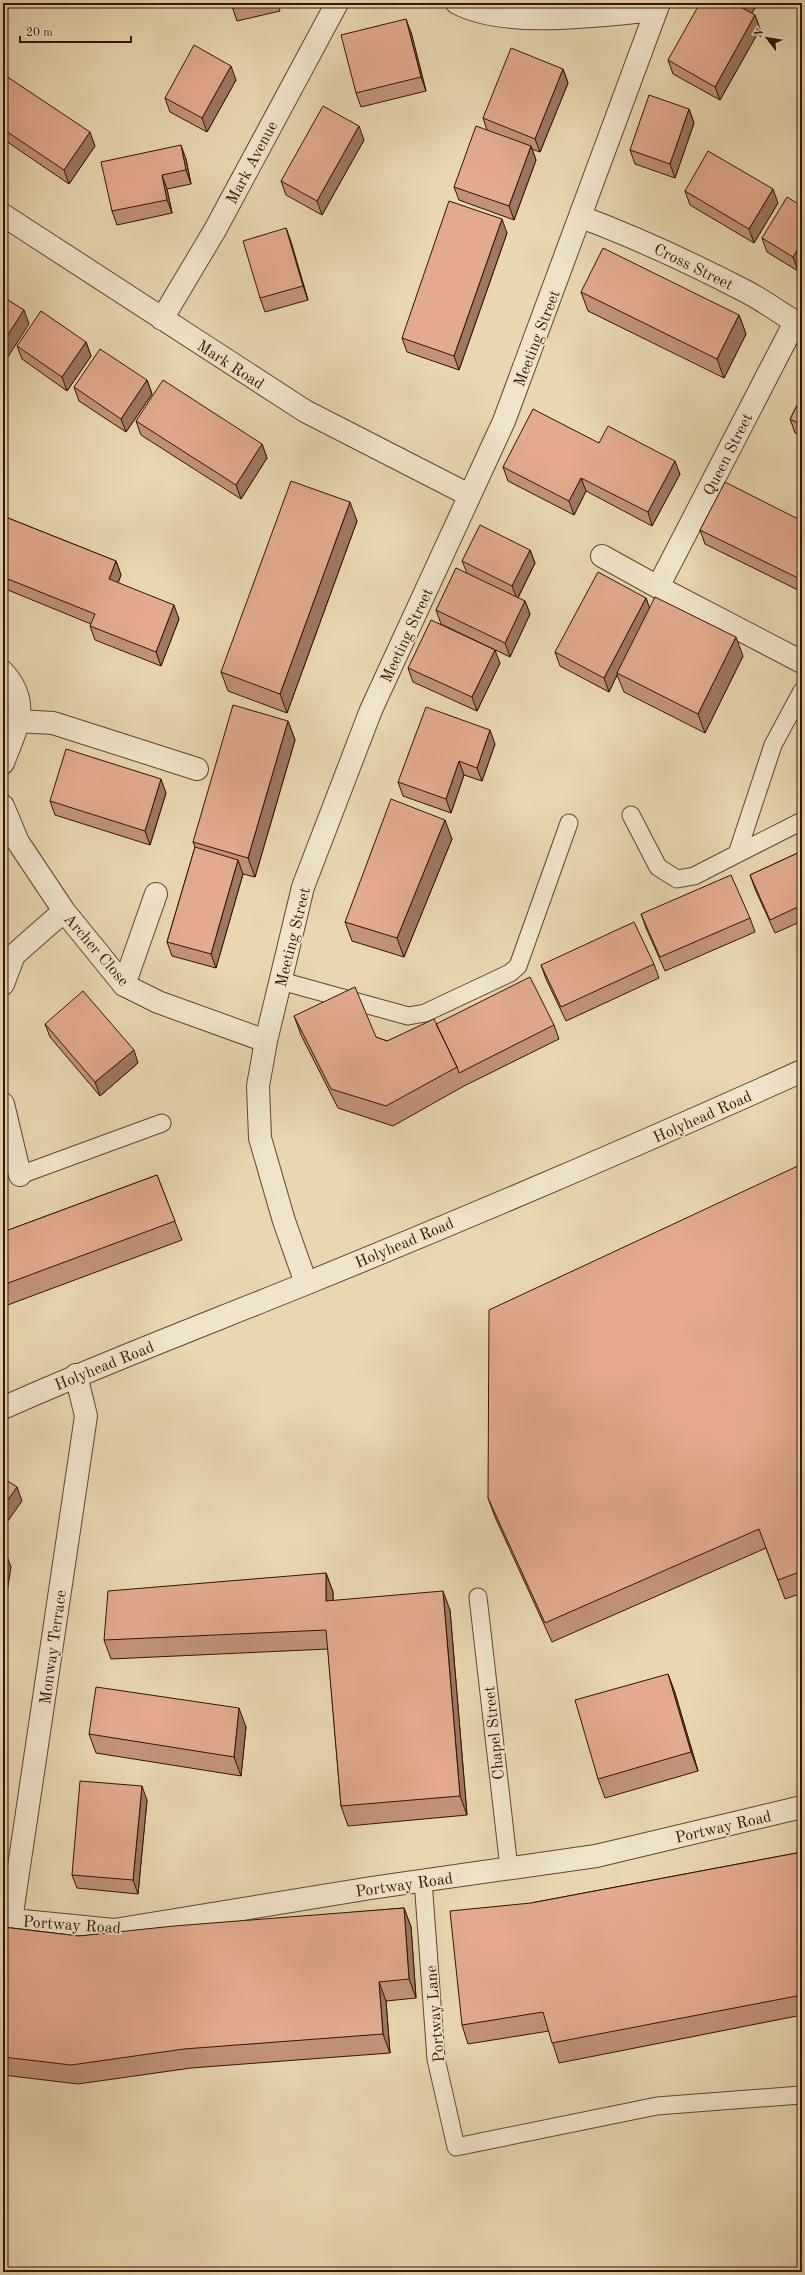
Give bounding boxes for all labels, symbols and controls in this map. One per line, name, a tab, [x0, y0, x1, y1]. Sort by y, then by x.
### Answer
scale bar	[20, 18, 131, 44]
north arrow	[747, 18, 787, 58]
text: 20 m	[26, 27, 53, 39]
text: N	[753, 27, 767, 40]
street label: Mark Avenue	[224, 119, 281, 207]
street label: Cross Street	[651, 242, 736, 294]
street label: Meeting Street	[512, 288, 564, 389]
street label: Mark Road	[194, 338, 266, 393]
street label: Queen Street	[701, 411, 757, 499]
street label: Meeting Street	[379, 586, 437, 686]
street label: Meeting Street	[274, 886, 314, 989]
street label: Archer Close	[60, 911, 131, 990]
street label: Holyhead Road	[651, 1089, 754, 1147]
street label: Holyhead Road	[353, 1216, 457, 1272]
street label: Holyhead Road	[53, 1340, 157, 1394]
street label: Monway Terrace	[38, 1589, 70, 1706]
street label: Chapel Street	[482, 1685, 508, 1780]
street label: Portway Road	[674, 1809, 773, 1847]
street label: Portway Road	[354, 1871, 454, 1901]
street label: Portway Road	[22, 1915, 121, 1937]
street label: Portway Lane	[424, 1965, 448, 2063]

